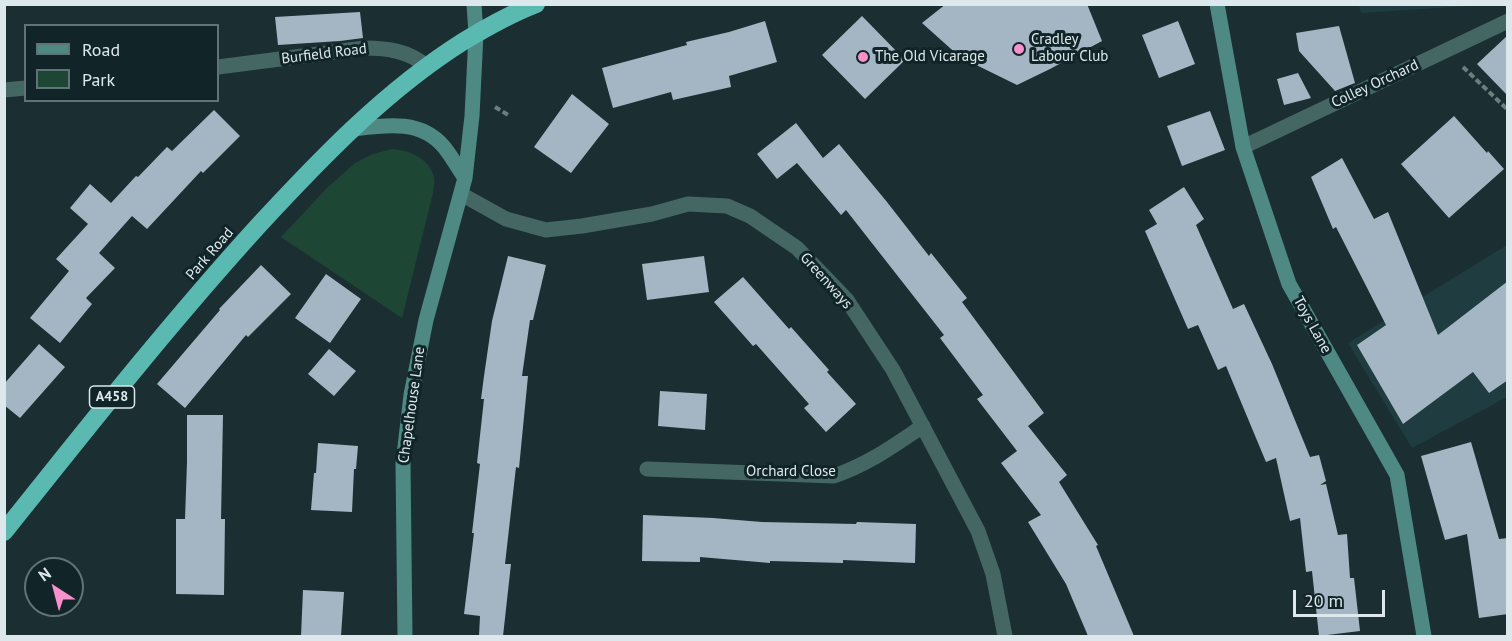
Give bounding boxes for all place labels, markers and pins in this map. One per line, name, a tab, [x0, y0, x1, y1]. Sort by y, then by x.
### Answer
place label: Cradley Labour Club	[1031, 31, 1108, 66]
marker: Cradley Labour Club	[1012, 42, 1026, 56]
place label: The Old Vicarage	[875, 48, 985, 66]
marker: The Old Vicarage	[856, 50, 870, 64]

